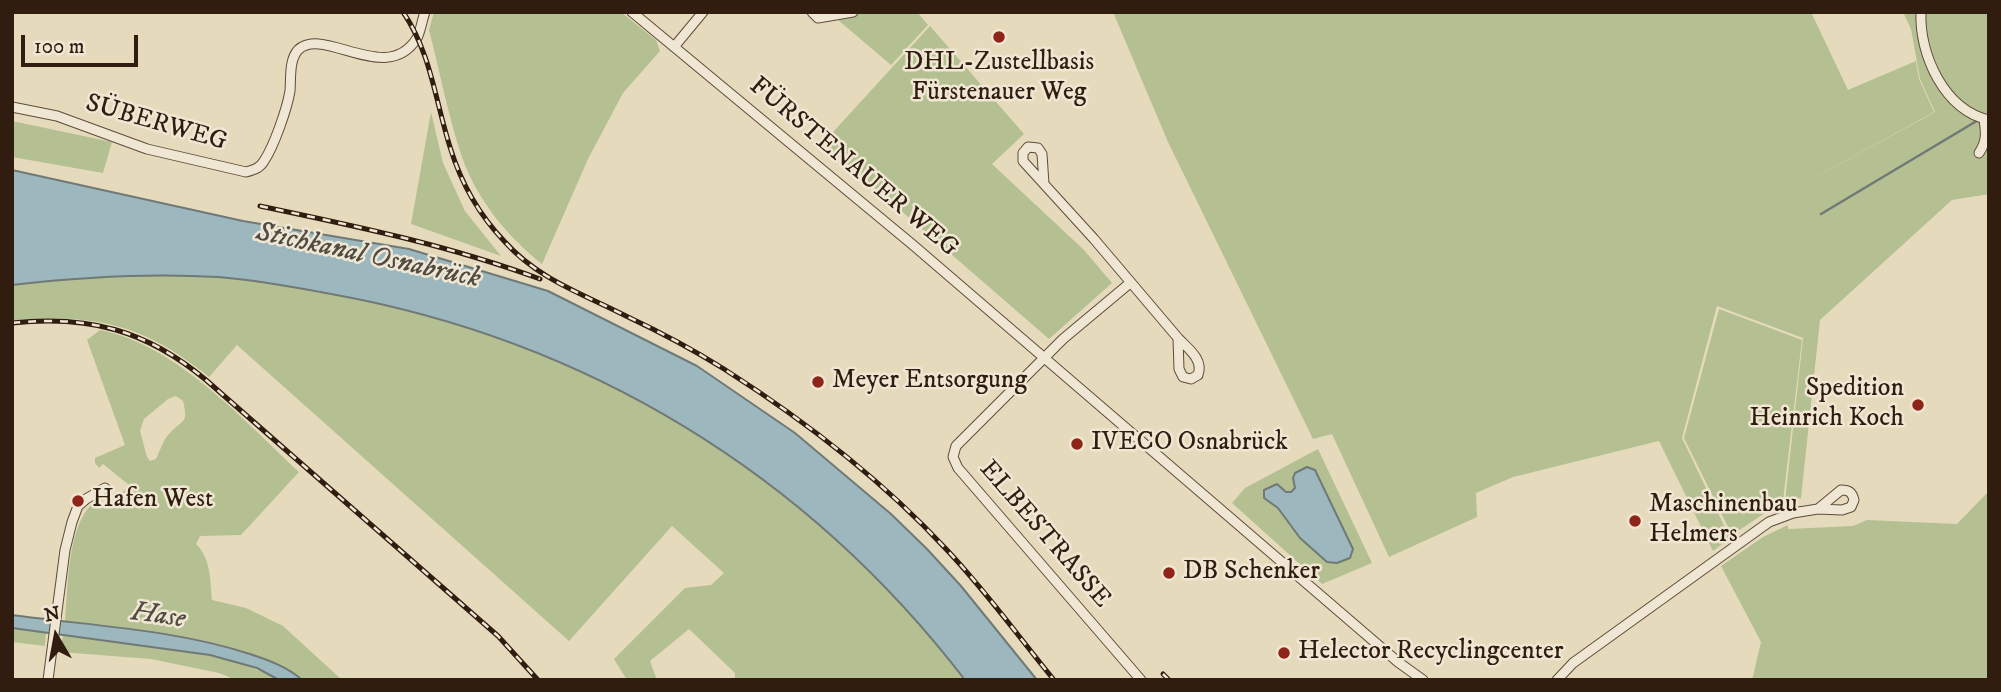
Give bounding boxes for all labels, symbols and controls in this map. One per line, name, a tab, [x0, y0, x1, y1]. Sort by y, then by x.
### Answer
scale bar	[24, 21, 142, 65]
marker: DHL-Zustellbasis Fürstenauer Weg	[991, 29, 1007, 45]
text: 100 m	[34, 34, 85, 60]
place label: DHL-Zustellbasis Fürstenauer Weg	[904, 48, 1094, 110]
street label: FÜRSTENAUER WEG	[742, 71, 964, 265]
street label: SÜBERWEG	[82, 89, 230, 159]
water label: Stichkanal Osnabrück	[253, 217, 483, 297]
place label: Meyer Entsorgung	[832, 366, 1027, 398]
marker: Meyer Entsorgung	[810, 374, 826, 390]
place label: Spedition Heinrich Koch	[1749, 374, 1904, 436]
marker: Spedition Heinrich Koch	[1910, 397, 1926, 413]
place label: IVECO Osnabrück	[1091, 428, 1288, 460]
marker: IVECO Osnabrück	[1069, 436, 1085, 452]
street label: ELBESTRASSE	[972, 455, 1116, 615]
place label: Hafen West	[92, 485, 213, 517]
place label: Maschinenbau Helmers	[1649, 490, 1798, 552]
marker: Hafen West	[70, 493, 86, 509]
marker: Maschinenbau Helmers	[1627, 513, 1643, 529]
place label: DB Schenker	[1183, 557, 1320, 589]
marker: DB Schenker	[1161, 565, 1177, 581]
water label: Hase	[129, 597, 187, 637]
north arrow	[21, 601, 91, 671]
text: N	[43, 602, 62, 628]
place label: Helector Recyclingcenter	[1298, 637, 1563, 669]
marker: Helector Recyclingcenter	[1276, 645, 1292, 661]

